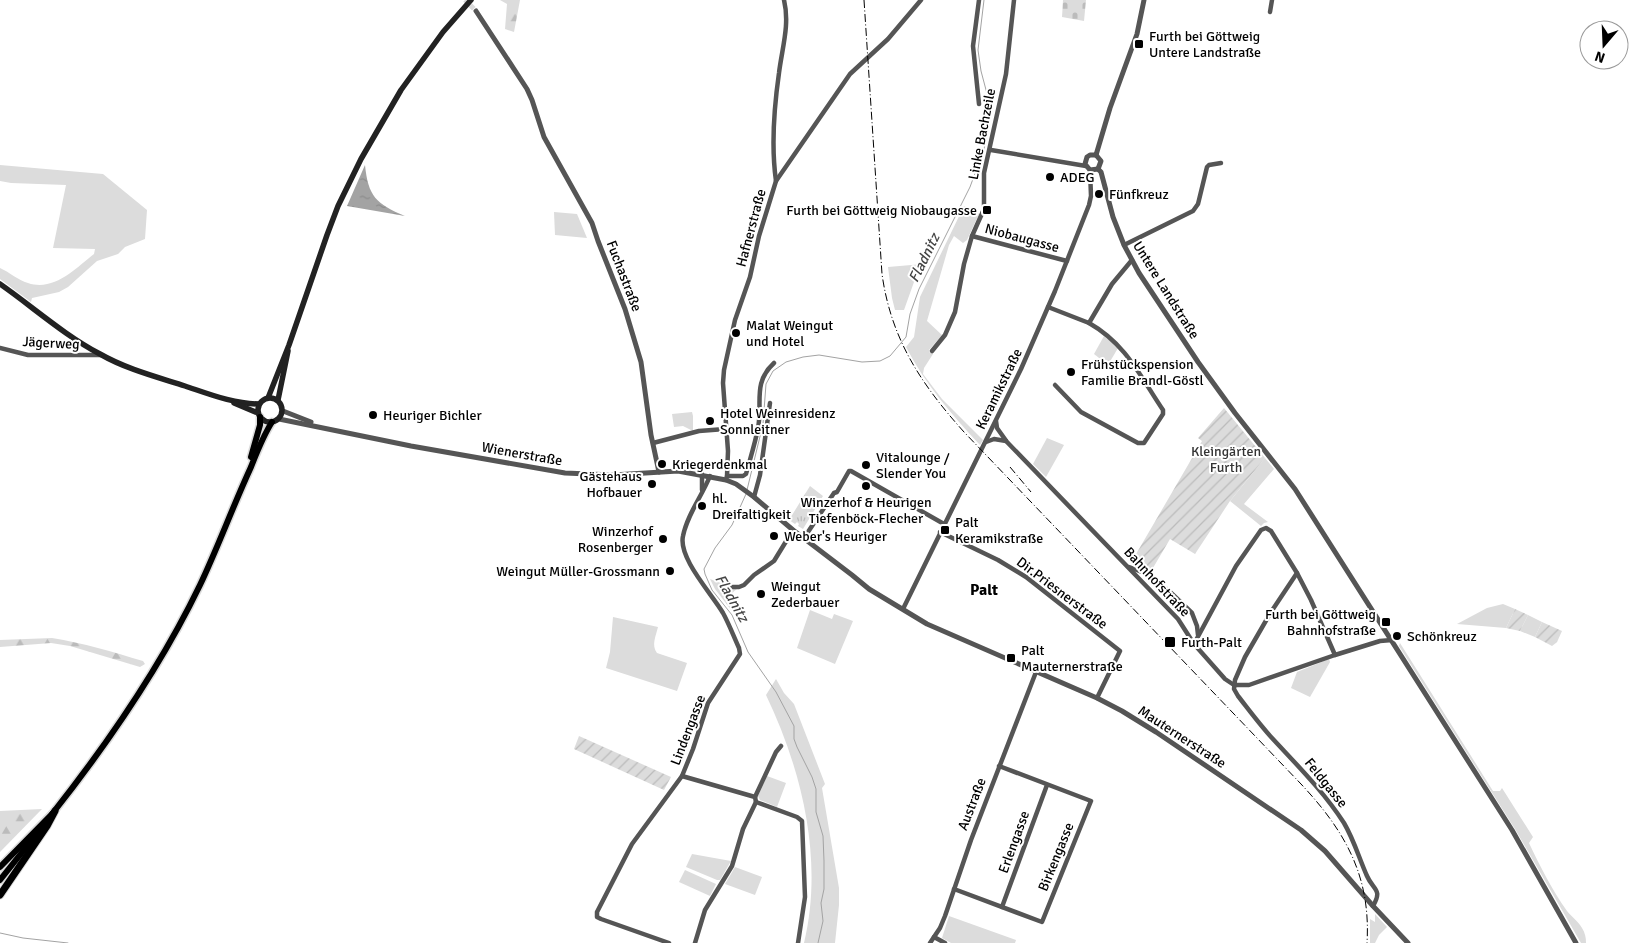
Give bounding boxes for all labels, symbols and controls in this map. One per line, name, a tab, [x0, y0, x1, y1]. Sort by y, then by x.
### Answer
north arrow	[1579, 20, 1629, 70]
place label: Furth bei Göttweig Untere Landstraße	[1149, 28, 1261, 61]
marker: Furth bei Göttweig Untere Landstraße	[1133, 38, 1145, 50]
text: N	[1593, 47, 1607, 66]
street label: Linke Bachzeile	[965, 87, 999, 181]
place label: ADEG	[1060, 169, 1094, 186]
marker: ADEG	[1044, 171, 1056, 183]
place label: Fünfkreuz	[1109, 186, 1169, 203]
street label: Hafnerstraße	[732, 187, 770, 269]
marker: Fünfkreuz	[1093, 188, 1105, 200]
place label: Furth bei Göttweig Niobaugasse	[786, 202, 977, 219]
marker: Furth bei Göttweig Niobaugasse	[981, 204, 993, 216]
street label: Niobaugasse	[983, 220, 1061, 256]
water label: Fladnitz	[904, 229, 944, 285]
street label: Fuchastraße	[603, 238, 645, 314]
street label: Untere Landstraße	[1129, 238, 1203, 342]
place label: Malat Weingut und Hotel	[746, 317, 833, 350]
marker: Malat Weingut und Hotel	[730, 327, 742, 339]
street label: Jägerweg	[22, 333, 80, 353]
street label: Keramikstraße	[972, 346, 1026, 432]
place label: Frühstückspension Familie Brandl-Göstl	[1081, 356, 1204, 389]
marker: Frühstückspension Familie Brandl-Göstl	[1065, 366, 1077, 378]
place label: Hotel Weinresidenz Sonnleitner	[720, 405, 836, 438]
place label: Heuriger Bichler	[383, 407, 482, 424]
marker: Heuriger Bichler	[367, 409, 379, 421]
marker: Hotel Weinresidenz Sonnleitner	[704, 415, 716, 427]
street label: Wienerstraße	[480, 439, 564, 469]
park label: Kleingärten Furth	[1191, 443, 1261, 476]
place label: Vitalounge / Slender You	[876, 449, 950, 482]
place label: Kriegerdenkmal	[672, 456, 767, 473]
marker: Kriegerdenkmal	[656, 458, 668, 470]
marker: Vitalounge / Slender You	[860, 459, 872, 471]
place label: Gästehaus Hofbauer	[579, 468, 643, 501]
marker: Gästehaus Hofbauer	[646, 478, 658, 490]
marker: Winzerhof & Heurigen Tiefenböck-Flecher	[860, 480, 872, 492]
place label: hl. Dreifaltigkeit	[712, 490, 791, 523]
place label: Winzerhof & Heurigen Tiefenböck-Flecher	[800, 494, 932, 527]
marker: hl. Dreifaltigkeit	[696, 500, 708, 512]
place label: Palt Keramikstraße	[955, 514, 1043, 547]
place label: Winzerhof Rosenberger	[578, 523, 654, 556]
marker: Palt Keramikstraße	[939, 524, 951, 536]
place label: Weber's Heuriger	[784, 528, 888, 545]
marker: Weber's Heuriger	[768, 530, 780, 542]
marker: Winzerhof Rosenberger	[657, 533, 669, 545]
street label: Bahnhofstraße	[1120, 544, 1194, 620]
street label: Dir.Priesnerstraße	[1013, 553, 1111, 633]
place label: Weingut Müller-Grossmann	[496, 563, 660, 580]
marker: Weingut Müller-Grossmann	[664, 565, 676, 577]
water label: Fladnitz	[711, 571, 753, 626]
place label: Weingut Zederbauer	[771, 578, 840, 611]
district label: Palt	[970, 580, 998, 600]
marker: Weingut Zederbauer	[755, 588, 767, 600]
place label: Furth bei Göttweig Bahnhofstraße	[1265, 606, 1376, 639]
marker: Furth bei Göttweig Bahnhofstraße	[1380, 616, 1392, 628]
place label: Schönkreuz	[1407, 628, 1477, 645]
marker: Schönkreuz	[1391, 630, 1403, 642]
place label: Furth-Palt	[1181, 634, 1242, 651]
marker: Furth-Palt	[1163, 635, 1177, 649]
place label: Palt Mauternerstraße	[1021, 642, 1123, 675]
marker: Palt Mauternerstraße	[1005, 652, 1017, 664]
street label: Lindengasse	[667, 692, 709, 768]
street label: Mauternerstraße	[1135, 702, 1229, 772]
street label: Feldgasse	[1301, 755, 1351, 811]
street label: Austraße	[954, 775, 990, 833]
street label: Erlengasse	[995, 808, 1033, 876]
street label: Birkengasse	[1035, 820, 1077, 894]

